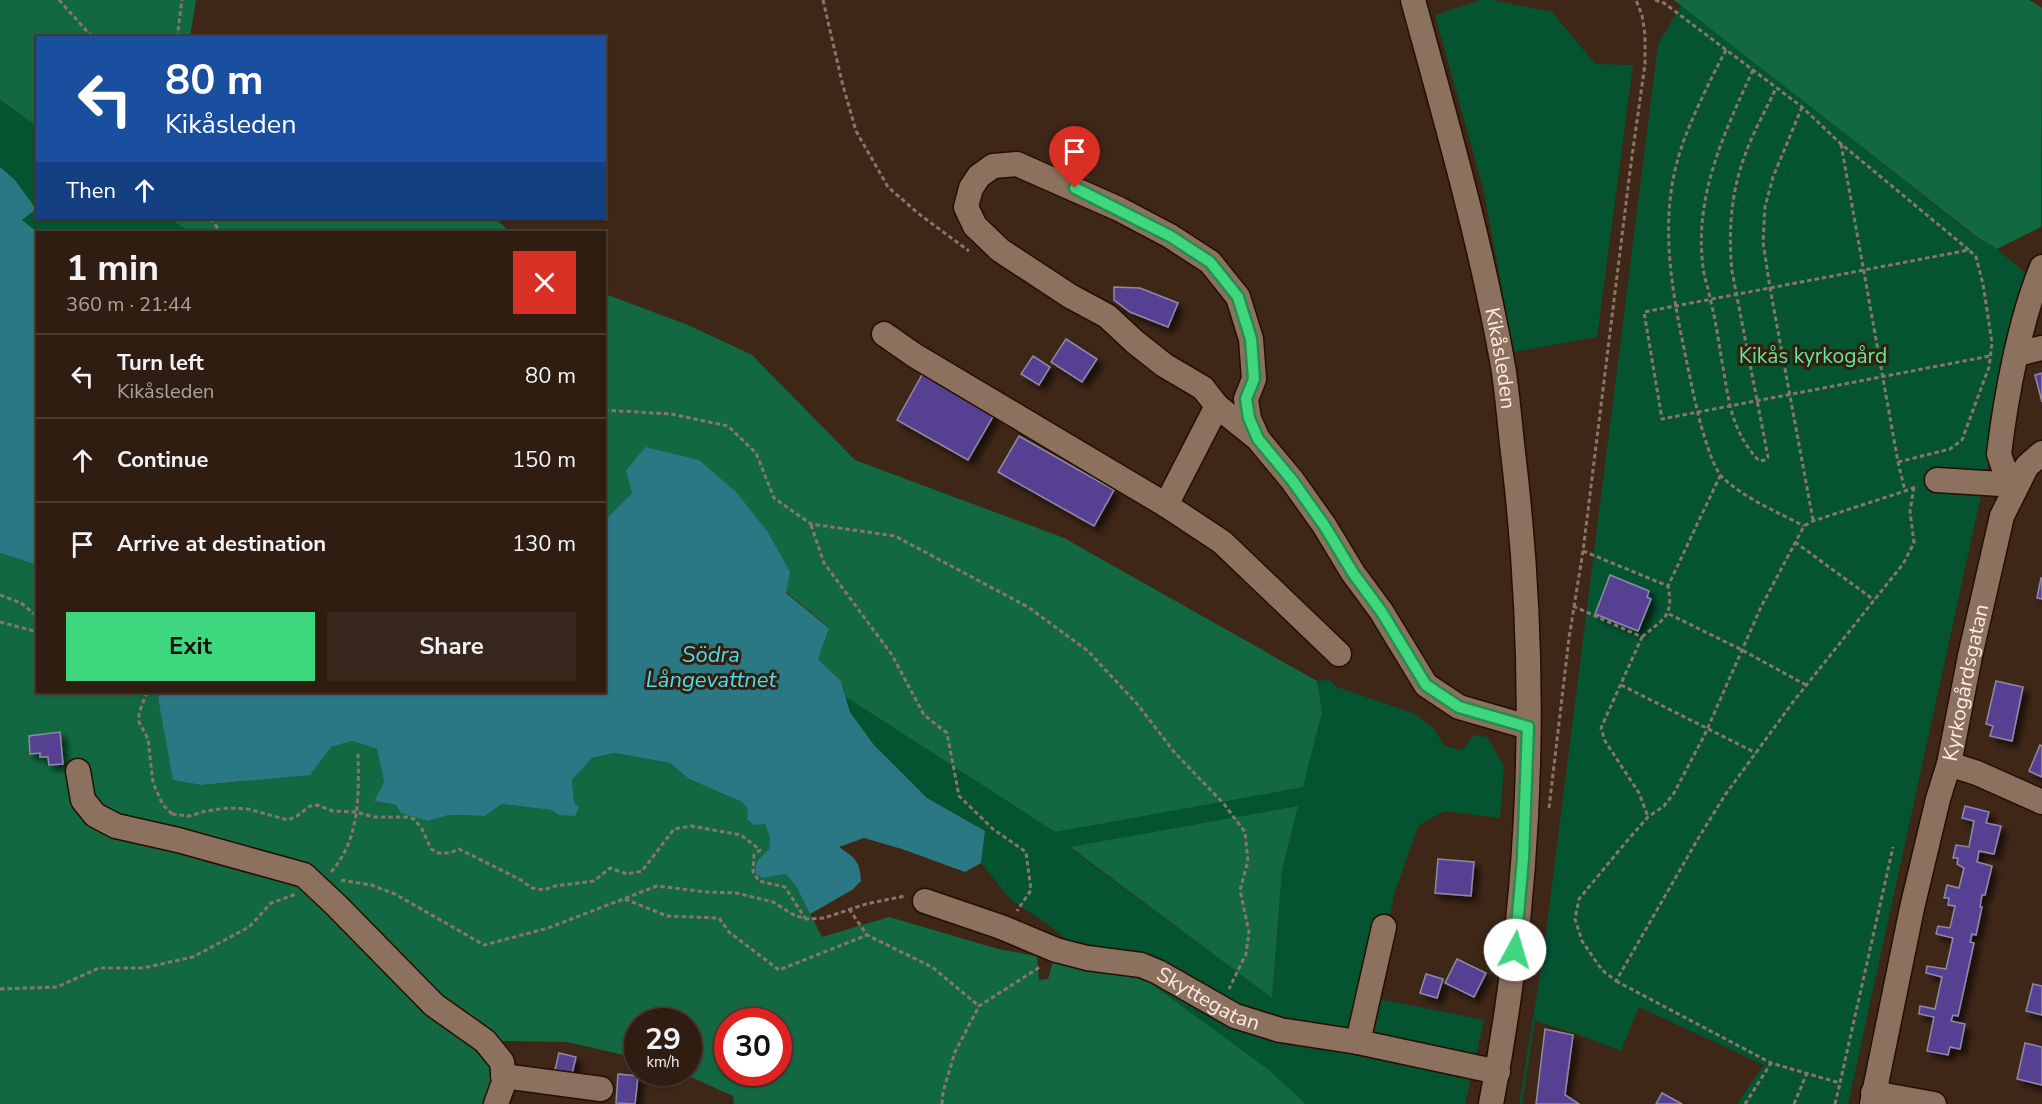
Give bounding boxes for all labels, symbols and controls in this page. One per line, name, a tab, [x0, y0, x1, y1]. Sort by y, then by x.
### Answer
text: 80 m	[165, 52, 264, 109]
icon: left	[66, 60, 144, 138]
text: Kikåsleden	[165, 106, 296, 143]
pin	[1049, 126, 1100, 188]
icon: arrive	[1058, 135, 1091, 168]
icon: ahead	[128, 174, 161, 207]
text: Then	[66, 176, 116, 206]
text: 1 min	[66, 244, 159, 293]
button: close	[513, 251, 576, 314]
text: 360 m · 21:44	[66, 291, 192, 318]
street label: Kikåsleden	[1478, 305, 1522, 410]
park label: Kikås kyrkogård	[1739, 342, 1887, 370]
text: Turn left	[117, 348, 204, 378]
icon: left	[66, 360, 99, 393]
text: 80 m	[525, 361, 576, 391]
text: Kikåsleden	[117, 378, 214, 405]
icon: ahead	[66, 444, 99, 477]
text: Continue	[117, 445, 208, 475]
text: 150 m	[512, 445, 576, 475]
icon: arrive	[66, 528, 99, 561]
text: Arrive at destination	[117, 529, 326, 559]
text: 130 m	[512, 529, 576, 559]
street label: Kyrkogårdsgatan	[1936, 601, 1995, 763]
button: Exit	[66, 612, 315, 681]
button: Share	[327, 612, 576, 681]
water label: Södra Långevattnet	[646, 640, 777, 695]
position arrow	[1483, 918, 1547, 982]
street label: Skyttegatan	[1151, 960, 1263, 1037]
speed limit sign: 30	[714, 1008, 792, 1086]
text: 29	[645, 1019, 681, 1060]
text: km/h	[646, 1052, 680, 1072]

